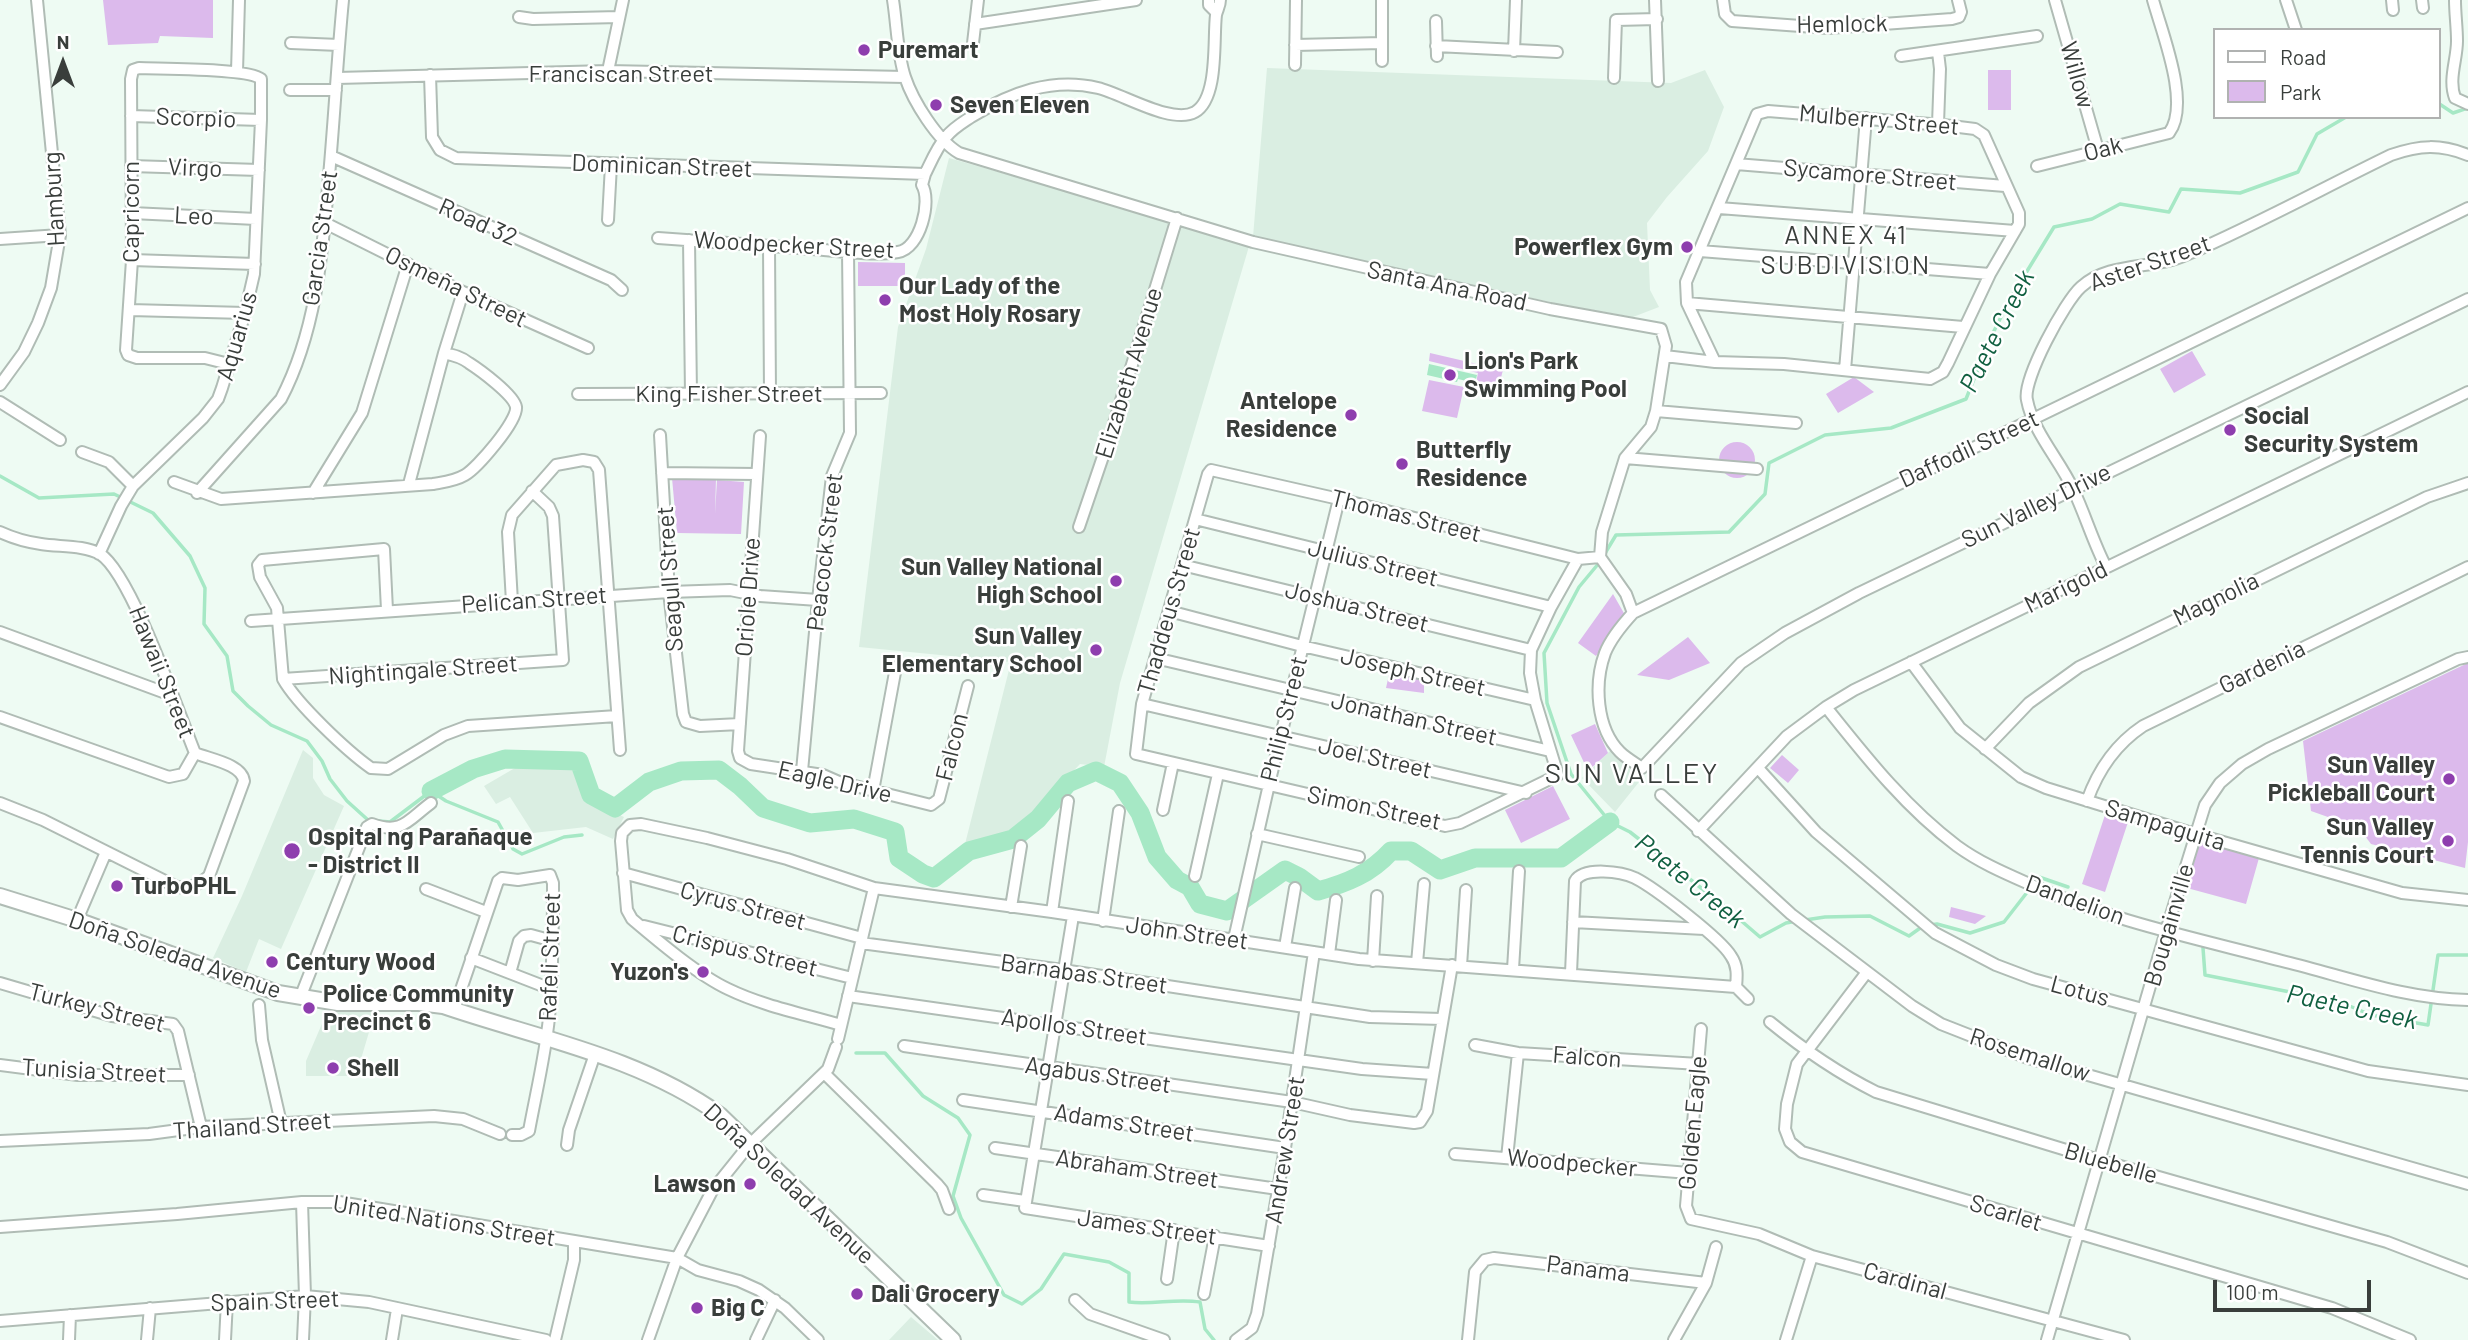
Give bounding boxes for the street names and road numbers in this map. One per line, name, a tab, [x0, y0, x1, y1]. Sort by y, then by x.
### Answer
street label: Hemlock	[1796, 9, 1888, 39]
street label: Willow	[2054, 38, 2100, 112]
street label: Franciscan Street	[528, 60, 714, 88]
street label: Mulberry Street	[1798, 99, 1960, 141]
street label: Scorpio	[155, 102, 237, 134]
street label: Oak	[2081, 130, 2125, 168]
street label: Dominican Street	[571, 148, 753, 184]
street label: Hamburg	[37, 151, 71, 247]
street label: Virgo	[167, 153, 223, 183]
street label: Sycamore Street	[1782, 153, 1958, 197]
street label: Capricorn	[117, 161, 145, 263]
street label: Garcia Street	[296, 168, 344, 308]
street label: Road 32	[434, 192, 522, 252]
street label: Leo	[174, 201, 214, 231]
street label: Woodpecker Street	[693, 225, 895, 265]
street label: Aster Street	[2086, 229, 2214, 297]
street label: Osmeña Street	[380, 240, 532, 334]
street label: Santa Ana Road	[1364, 255, 1530, 317]
street label: Elizabeth Avenue	[1089, 284, 1169, 462]
street label: Aquarius	[211, 288, 263, 384]
street label: King Fisher Street	[635, 380, 823, 408]
street label: Daffodil Street	[1895, 404, 2043, 494]
street label: Sun Valley Drive	[1957, 457, 2115, 555]
street label: Peacock Street	[801, 471, 849, 633]
street label: Thomas Street	[1328, 483, 1484, 549]
street label: Seagull Street	[651, 505, 689, 653]
street label: Thaddeus Street	[1131, 524, 1207, 698]
street label: Julius Street	[1305, 533, 1441, 593]
street label: Oriole Drive	[729, 536, 767, 658]
street label: Marigold	[2020, 555, 2112, 619]
street label: Magnolia	[2168, 566, 2264, 632]
street label: Joshua Street	[1282, 575, 1432, 639]
street label: Pelican Street	[460, 581, 608, 619]
street label: Hawaii Street	[122, 602, 202, 742]
street label: Gardenia	[2214, 634, 2310, 700]
street label: Joseph Street	[1338, 641, 1488, 703]
street label: Nightingale Street	[327, 649, 519, 691]
street label: Philip Street	[1254, 653, 1314, 785]
street label: Jonathan Street	[1328, 686, 1500, 752]
street label: Falcon	[930, 710, 974, 784]
street label: Joel Street	[1315, 731, 1435, 785]
street label: Eagle Drive	[775, 755, 895, 809]
street label: Simon Street	[1304, 780, 1444, 836]
street label: Sampaguita	[2101, 793, 2229, 857]
street label: Bougainville	[2138, 860, 2200, 990]
street label: Dandelion	[2022, 869, 2128, 931]
street label: Cyrus Street	[677, 875, 809, 937]
street label: Rafeli Street	[533, 892, 567, 1022]
street label: Doña Soledad Avenue	[65, 905, 285, 1005]
street label: John Street	[1124, 910, 1250, 956]
street label: Crispus Street	[669, 919, 821, 983]
street label: Barnabas Street	[999, 948, 1169, 1000]
street label: Lotus	[2047, 969, 2113, 1013]
street label: Turkey Street	[26, 977, 168, 1039]
street label: Apollos Street	[999, 1003, 1149, 1051]
street label: Rosemallow	[1966, 1022, 2094, 1088]
street label: Falcon	[1552, 1040, 1622, 1074]
street label: Agabus Street	[1023, 1051, 1173, 1099]
street label: Tunisia Street	[21, 1053, 167, 1089]
street label: Golden Eagle	[1673, 1055, 1713, 1191]
street label: Andrew Street	[1259, 1074, 1311, 1226]
street label: Doña Soledad Avenue	[698, 1097, 880, 1271]
street label: Adams Street	[1052, 1098, 1196, 1148]
street label: Thailand Street	[172, 1106, 332, 1146]
street label: Bluebelle	[2061, 1136, 2161, 1190]
street label: Abraham Street	[1054, 1143, 1220, 1195]
street label: Woodpecker	[1506, 1143, 1638, 1183]
street label: Scarlet	[1966, 1188, 2046, 1238]
street label: United Nations Street	[331, 1189, 557, 1253]
street label: James Street	[1076, 1203, 1218, 1251]
street label: Panama	[1545, 1250, 1631, 1288]
street label: Cardinal	[1860, 1256, 1950, 1306]
street label: Spain Street	[210, 1284, 340, 1318]

